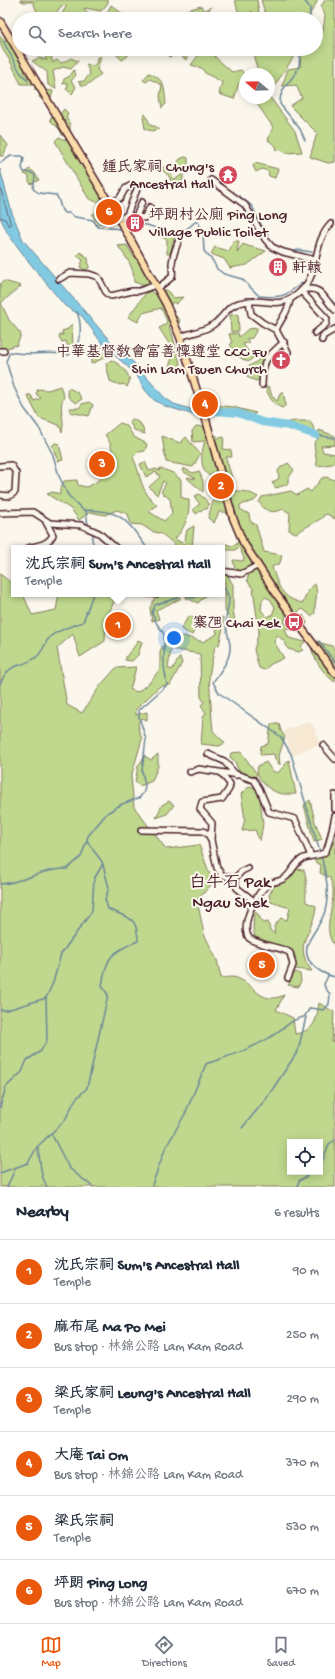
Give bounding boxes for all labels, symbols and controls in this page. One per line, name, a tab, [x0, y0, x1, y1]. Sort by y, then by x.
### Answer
search box	[12, 12, 323, 56]
icon: search	[26, 23, 48, 45]
text: Search here	[58, 25, 132, 43]
north arrow	[239, 68, 275, 104]
place label: 鍾氏家祠 Chung's Ancestral Hall	[102, 158, 214, 194]
temple icon: 鍾氏家祠 Chung's Ancestral Hall	[217, 164, 239, 186]
pin: 6	[96, 197, 122, 227]
place label: 坪朗村公廁 Ping Long Village Public Toilet	[148, 206, 287, 242]
building icon: 坪朗村公廁 Ping Long Village Public Toilet	[124, 212, 146, 234]
building icon: 軒轅	[267, 256, 289, 278]
place label: 軒轅	[292, 259, 322, 278]
place label: 中華基督教會富善懍遵堂 CCC Fu Shin Lam Tsuen Church	[56, 343, 267, 379]
church icon: 中華基督教會富善懍遵堂 CCC Fu Shin Lam Tsuen Church	[270, 349, 292, 371]
pin: 4	[192, 389, 218, 419]
pin: 3	[89, 449, 115, 479]
pin: 2	[208, 471, 234, 501]
popup	[11, 545, 225, 597]
text: 沈氏宗祠 Sum's Ancestral Hall	[25, 556, 211, 574]
text: Temple	[25, 574, 62, 589]
pin: 1	[105, 610, 131, 640]
bus stop icon: 寨乪 Chai Kek	[283, 611, 305, 633]
place label: 寨乪 Chai Kek	[192, 615, 281, 633]
your location	[164, 628, 184, 648]
district label: 白牛石 Pak Ngau Shek	[189, 872, 272, 914]
pin: 5	[249, 950, 275, 980]
map controls	[287, 1139, 323, 1175]
button: locate	[287, 1139, 323, 1175]
text: Nearby	[16, 1203, 69, 1223]
text: 6 results	[274, 1206, 319, 1221]
text: 沈氏宗祠 Sum's Ancestral Hall	[54, 1257, 240, 1275]
text: 1	[26, 1264, 32, 1279]
text: 90 m	[293, 1264, 319, 1279]
text: Temple	[54, 1275, 91, 1290]
text: 麻布尾 Ma Po Mei	[54, 1319, 166, 1337]
text: 2	[26, 1328, 32, 1343]
text: 250 m	[286, 1328, 319, 1343]
text: Bus stop · 林錦公路 Lam Kam Road	[54, 1340, 243, 1355]
text: 梁氏家祠 Leung's Ancestral Hall	[54, 1385, 251, 1403]
text: 3	[26, 1392, 32, 1407]
text: 290 m	[286, 1392, 319, 1407]
text: Temple	[54, 1403, 91, 1418]
text: 大庵 Tai Om	[54, 1447, 128, 1465]
text: 4	[26, 1456, 32, 1471]
text: 370 m	[286, 1456, 319, 1471]
text: Bus stop · 林錦公路 Lam Kam Road	[54, 1468, 243, 1483]
text: 梁氏宗祠	[54, 1513, 114, 1531]
text: 5	[26, 1520, 32, 1535]
text: 530 m	[286, 1520, 319, 1535]
text: Temple	[54, 1531, 91, 1546]
text: 坪朗 Ping Long	[54, 1575, 147, 1593]
text: 6	[26, 1584, 32, 1599]
text: 670 m	[286, 1584, 319, 1599]
text: Bus stop · 林錦公路 Lam Kam Road	[54, 1596, 243, 1611]
tab: Map	[40, 1634, 62, 1670]
tab: Directions	[142, 1634, 187, 1670]
tab: Saved	[267, 1634, 295, 1670]

